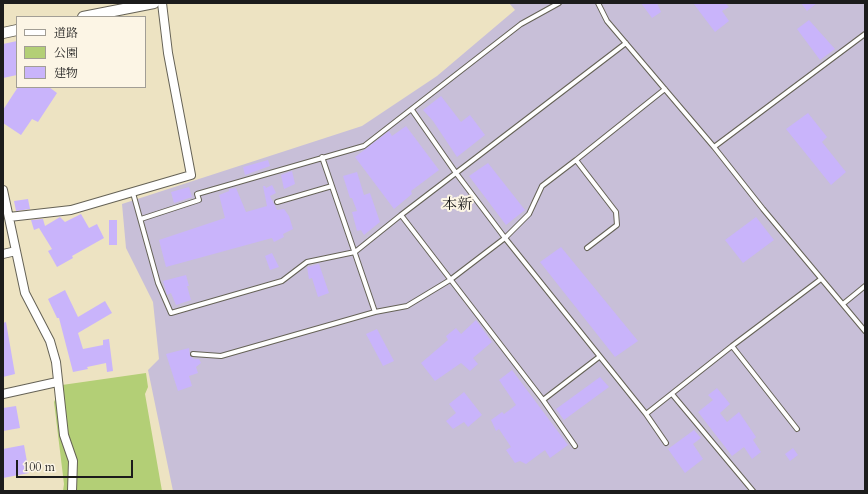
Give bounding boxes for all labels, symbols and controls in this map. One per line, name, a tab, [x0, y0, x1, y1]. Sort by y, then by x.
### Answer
legend	[16, 16, 146, 88]
text: 道路	[54, 25, 78, 41]
text: 公園	[54, 45, 78, 61]
text: 建物	[54, 65, 78, 81]
district label: 本新	[442, 197, 472, 215]
scale bar	[18, 452, 135, 478]
text: 100 m	[23, 459, 55, 475]

